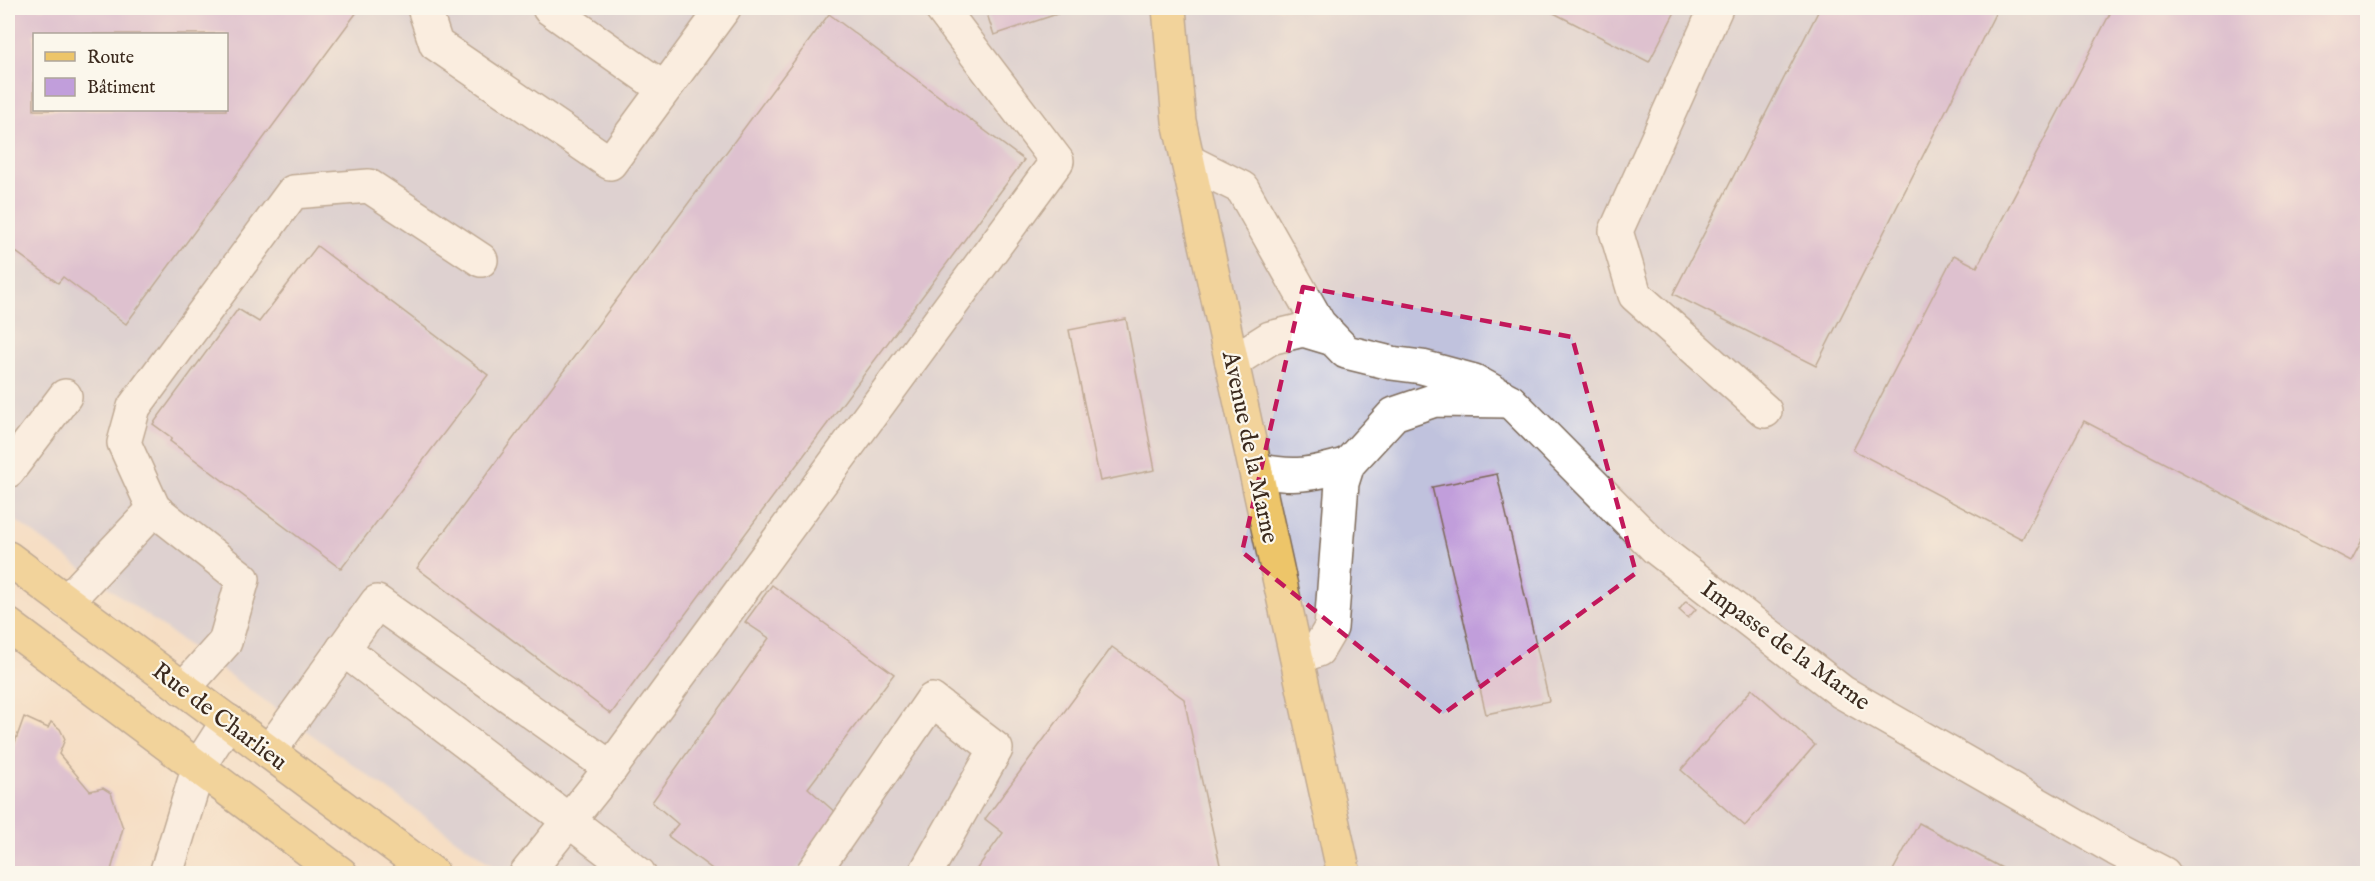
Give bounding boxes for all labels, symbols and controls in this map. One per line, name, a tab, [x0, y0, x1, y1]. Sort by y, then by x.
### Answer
legend	[33, 33, 228, 111]
text: Route	[87, 47, 134, 70]
text: Bâtiment	[87, 77, 156, 100]
street label: Avenue de la Marne	[1214, 348, 1285, 546]
street label: Impasse de la Marne	[1694, 574, 1876, 718]
street label: Rue de Charlieu	[145, 656, 293, 778]

